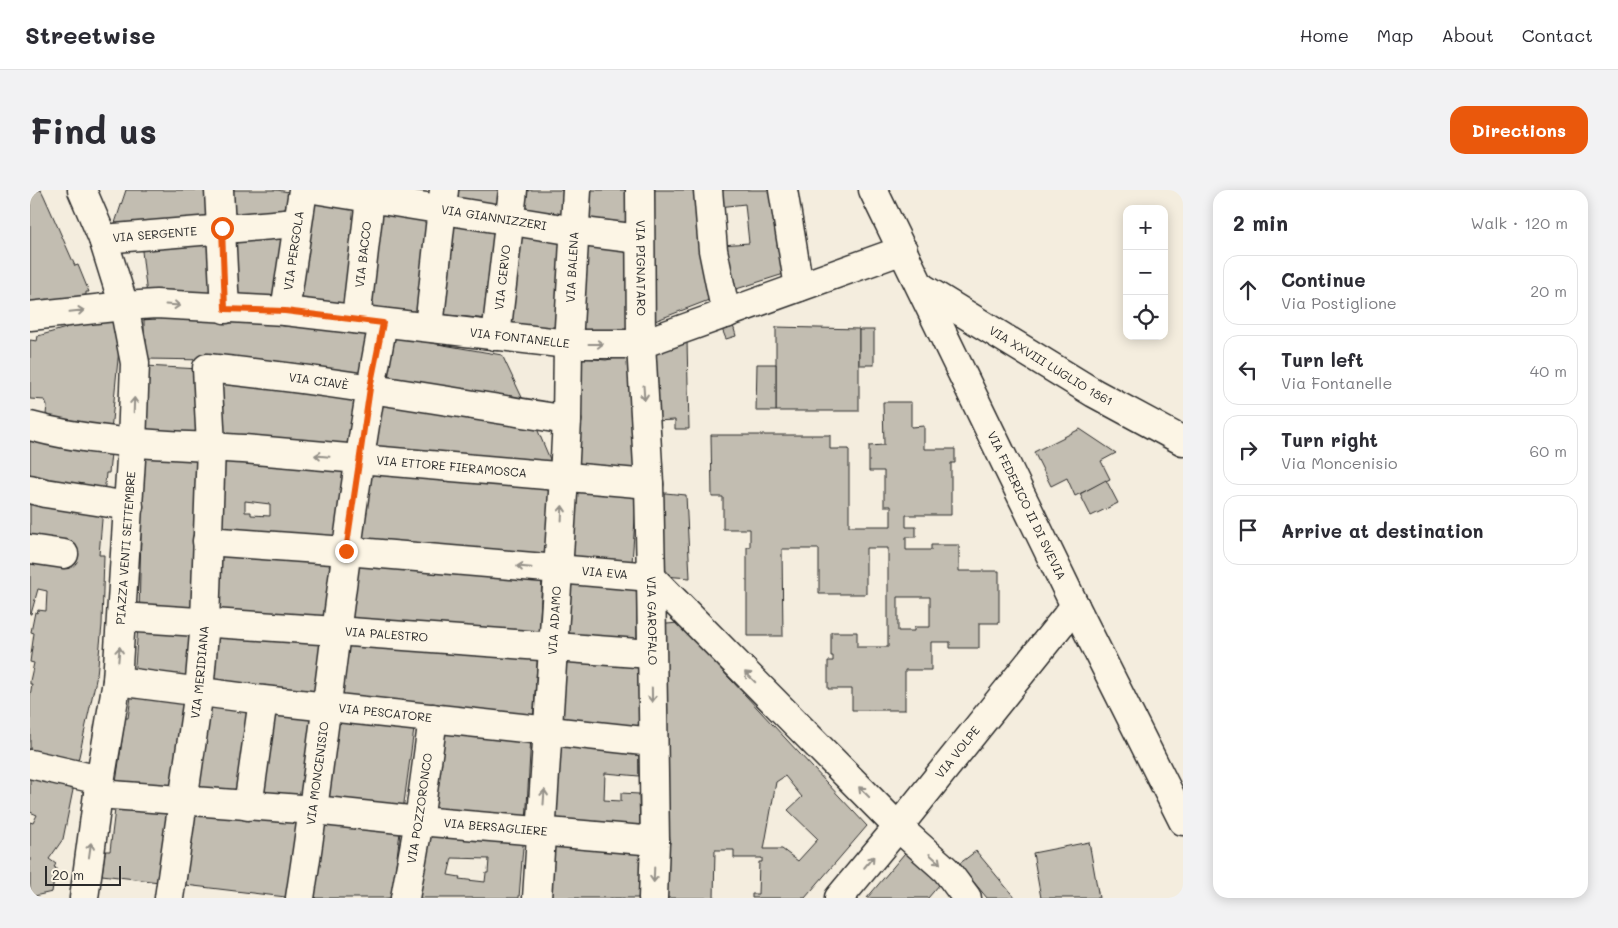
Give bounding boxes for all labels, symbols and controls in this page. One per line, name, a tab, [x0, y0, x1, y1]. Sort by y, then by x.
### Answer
text: Streetwise	[25, 19, 155, 50]
text: Home	[1300, 23, 1349, 47]
text: Map	[1377, 23, 1413, 47]
text: About	[1441, 23, 1494, 47]
text: Contact	[1522, 23, 1593, 47]
button: Directions	[1450, 106, 1588, 154]
text: Find us	[30, 107, 157, 153]
street label: VIA GIANNIZZERI	[440, 201, 548, 233]
map controls	[1123, 205, 1168, 340]
button: +	[1123, 205, 1168, 250]
text: 2 min	[1233, 209, 1288, 236]
street label: VIA PERGOLA	[279, 210, 307, 291]
text: Walk · 120 m	[1470, 212, 1568, 233]
route start	[211, 217, 234, 240]
street label: VIA BACCO	[351, 220, 374, 288]
street label: VIA PIGNATARO	[633, 220, 650, 316]
street label: VIA SERGENTE	[112, 222, 198, 245]
street label: VIA BALENA	[561, 231, 582, 303]
street label: VIA CERVO	[490, 244, 514, 311]
button: −	[1123, 250, 1168, 295]
text: Continue	[1281, 267, 1366, 292]
icon: ahead	[1234, 276, 1262, 304]
text: 20 m	[1530, 280, 1567, 301]
text: Via Postiglione	[1281, 292, 1397, 313]
button: locate	[1123, 295, 1168, 340]
one-way arrow	[164, 301, 180, 310]
one-way arrow	[69, 306, 85, 316]
street label: VIA XXVIII LUGLIO 1861	[986, 322, 1116, 409]
street label: VIA FONTANELLE	[469, 324, 571, 351]
one-way arrow	[587, 339, 603, 349]
text: Turn left	[1281, 347, 1364, 372]
icon: left	[1234, 356, 1262, 384]
text: 40 m	[1530, 360, 1567, 381]
street label: VIA CIAVÈ	[288, 368, 350, 393]
text: Via Fontanelle	[1281, 372, 1392, 393]
one-way arrow	[639, 384, 648, 400]
one-way arrow	[129, 397, 138, 413]
text: Turn right	[1281, 427, 1378, 452]
street label: VIA FEDERICO II DI SVEVIA	[984, 428, 1070, 582]
icon: right	[1234, 436, 1262, 464]
text: 60 m	[1530, 440, 1567, 461]
one-way arrow	[314, 451, 330, 460]
street label: VIA ETTORE FIERAMOSCA	[376, 451, 528, 481]
text: Via Moncenisio	[1281, 452, 1398, 473]
street label: PIAZZA VENTI SETTEMBRE	[112, 471, 138, 625]
one-way arrow	[557, 505, 566, 521]
icon: arrive	[1234, 516, 1262, 544]
text: Arrive at destination	[1281, 518, 1484, 543]
route end	[335, 540, 358, 563]
one-way arrow	[517, 562, 533, 571]
street label: VIA EVA	[581, 562, 629, 582]
street label: VIA GAROFALO	[644, 576, 661, 665]
street label: VIA ADAMO	[544, 586, 564, 656]
street label: VIA PALESTRO	[344, 623, 429, 645]
street label: VIA MERIDIANA	[186, 625, 212, 720]
one-way arrow	[114, 647, 123, 663]
one-way arrow	[744, 670, 756, 683]
one-way arrow	[647, 686, 657, 703]
street label: VIA PESCATORE	[338, 699, 433, 725]
street label: VIA MONCENISIO	[302, 720, 332, 826]
street label: VIA VOLPE	[931, 722, 983, 781]
street label: VIA POZZORONCO	[402, 752, 435, 865]
one-way arrow	[858, 786, 870, 798]
one-way arrow	[540, 789, 549, 805]
street label: VIA BERSAGLIERE	[443, 814, 548, 839]
one-way arrow	[85, 842, 95, 858]
one-way arrow	[928, 854, 941, 865]
one-way arrow	[863, 856, 874, 869]
scale bar	[45, 863, 121, 886]
text: 20 m	[52, 865, 84, 884]
one-way arrow	[649, 867, 658, 883]

